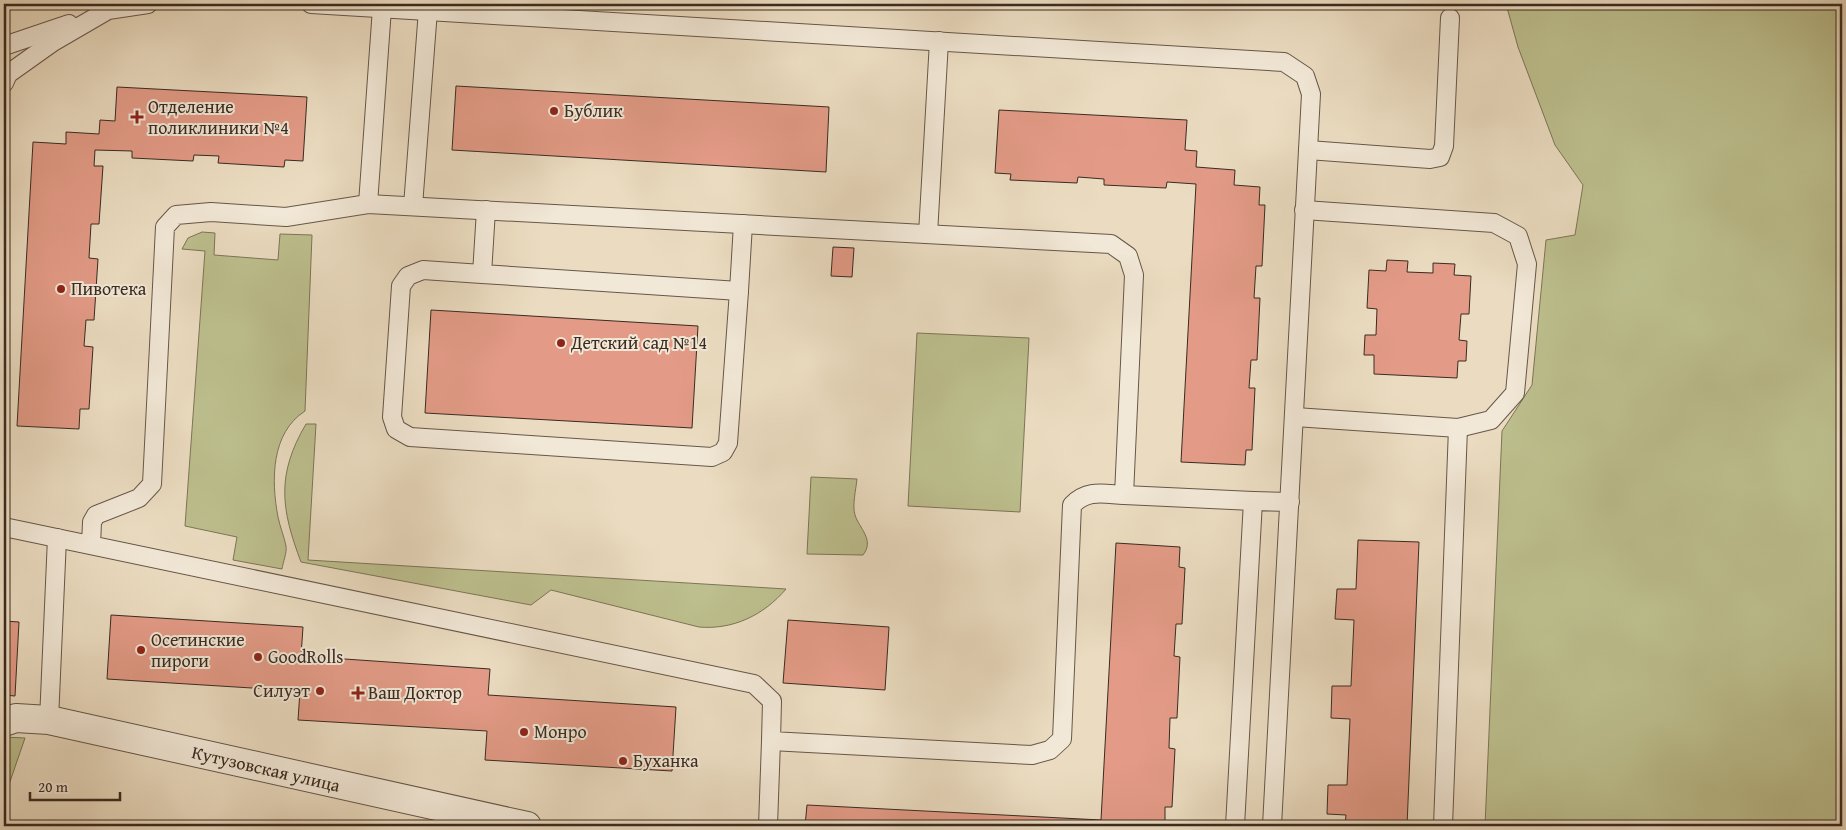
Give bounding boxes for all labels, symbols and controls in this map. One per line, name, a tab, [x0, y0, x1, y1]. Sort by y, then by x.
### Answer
place label: Отделение поликлиники №4	[148, 93, 289, 141]
place label: Бублик	[564, 97, 623, 124]
marker: Бублик	[548, 105, 560, 117]
marker: Отделение поликлиники №4	[130, 110, 144, 124]
place label: Пивотека	[71, 275, 147, 302]
marker: Пивотека	[55, 283, 67, 295]
place label: Детский сад №14	[570, 329, 707, 356]
marker: Детский сад №14	[555, 337, 567, 349]
place label: Осетинские пироги	[151, 626, 245, 674]
place label: GoodRolls	[268, 643, 343, 670]
marker: Осетинские пироги	[135, 644, 147, 656]
marker: GoodRolls	[252, 651, 264, 663]
place label: Силуэт	[253, 677, 310, 704]
place label: Ваш Доктор	[368, 679, 462, 706]
marker: Силуэт	[314, 685, 326, 697]
marker: Ваш Доктор	[352, 687, 364, 699]
place label: Монро	[534, 718, 587, 745]
marker: Монро	[518, 726, 530, 738]
street label: Кутузовская улица	[189, 738, 343, 799]
place label: Буханка	[633, 747, 699, 774]
marker: Буханка	[617, 755, 629, 767]
scale bar	[30, 770, 120, 802]
text: 20 m	[38, 776, 69, 797]

